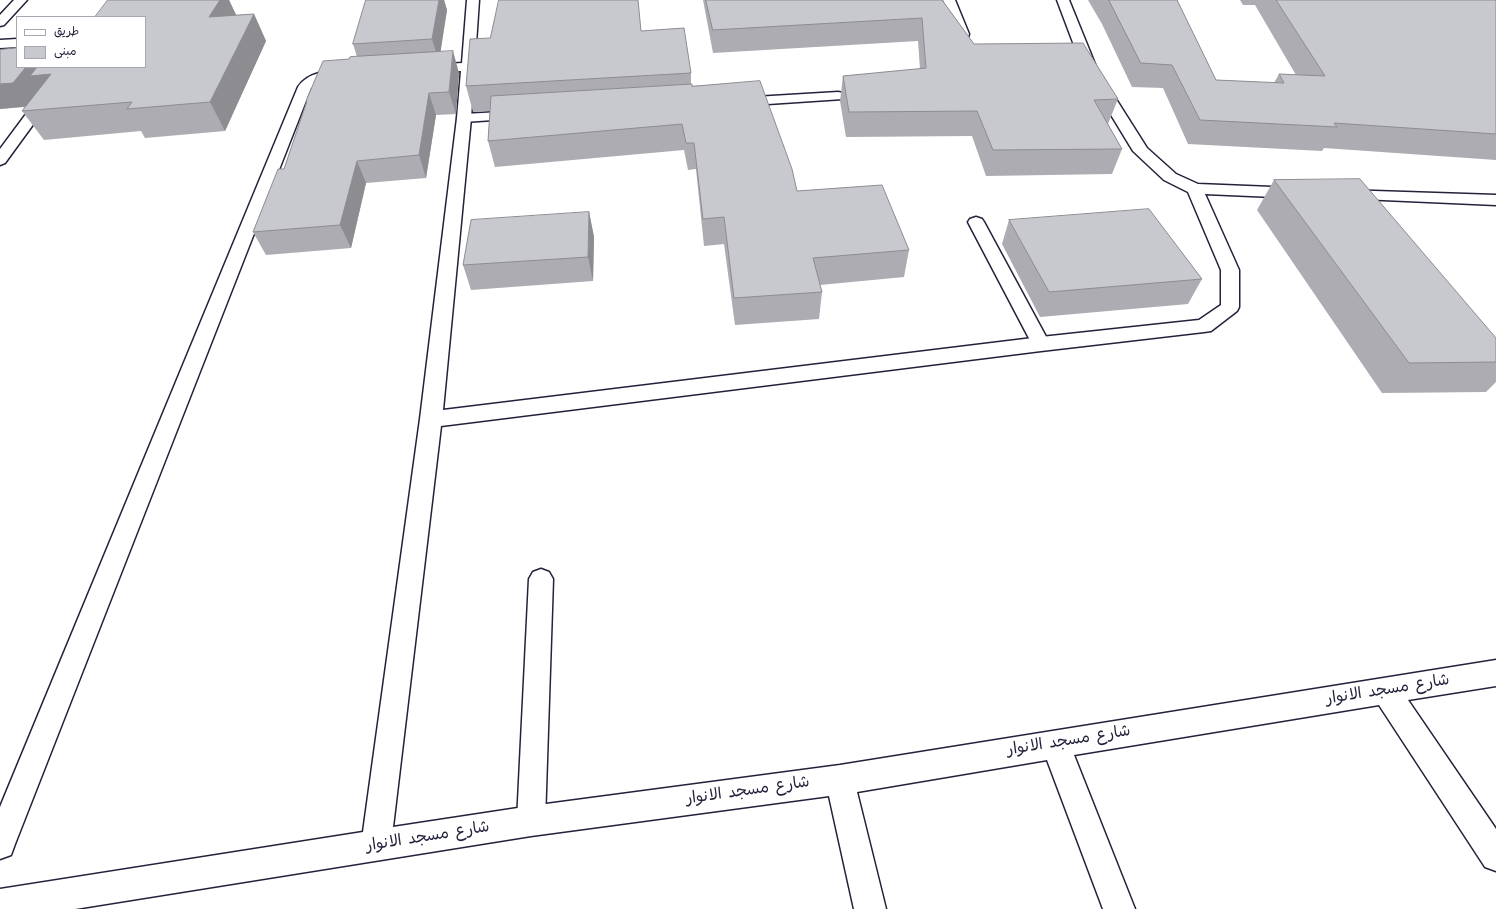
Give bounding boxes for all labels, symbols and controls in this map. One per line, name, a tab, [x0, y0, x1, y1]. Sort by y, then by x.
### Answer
legend	[16, 16, 146, 68]
text: طريق	[54, 22, 79, 41]
text: مبنى	[54, 42, 77, 61]
street label: شارع مسجد الانوار	[1325, 672, 1451, 710]
street label: شارع مسجد الانوار	[1006, 723, 1132, 761]
street label: شارع مسجد الانوار	[685, 774, 811, 810]
street label: شارع مسجد الانوار	[365, 819, 491, 857]

